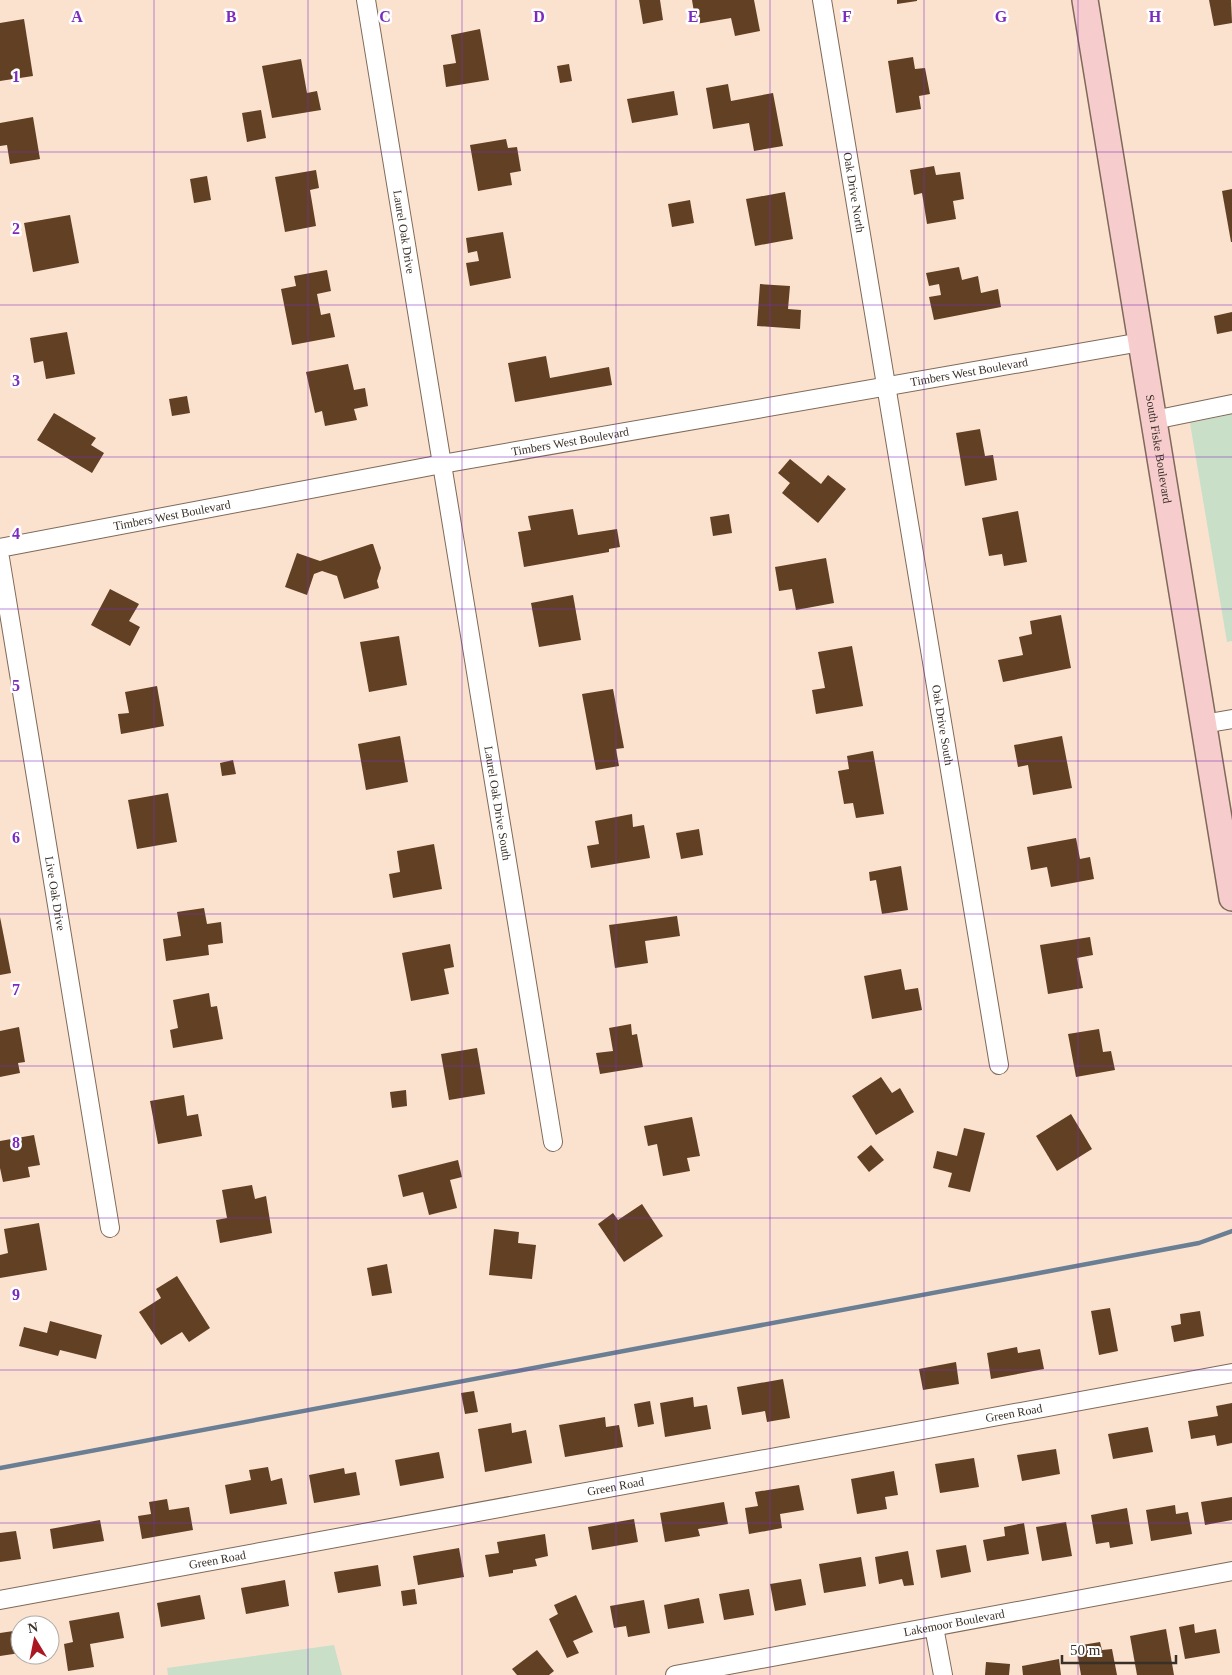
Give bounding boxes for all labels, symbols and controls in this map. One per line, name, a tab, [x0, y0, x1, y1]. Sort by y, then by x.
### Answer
text: A	[71, 8, 83, 25]
text: B	[226, 8, 237, 25]
text: C	[379, 8, 391, 25]
text: D	[533, 8, 545, 25]
text: E	[688, 8, 698, 25]
text: F	[842, 8, 852, 25]
text: G	[995, 8, 1008, 25]
text: H	[1149, 8, 1162, 25]
text: 1	[12, 68, 20, 85]
street label: Oak Drive North	[840, 151, 868, 234]
street label: Laurel Oak Drive	[390, 189, 418, 275]
text: 2	[12, 220, 20, 237]
street label: Timbers West Boulevard	[909, 355, 1029, 389]
text: 3	[12, 372, 20, 389]
street label: South Fiske Boulevard	[1143, 394, 1174, 504]
street label: Timbers West Boulevard	[510, 424, 630, 459]
street label: Timbers West Boulevard	[112, 497, 232, 533]
text: 4	[12, 525, 20, 542]
text: 5	[12, 677, 20, 694]
street label: Oak Drive South	[929, 684, 956, 766]
street label: Laurel Oak Drive South	[481, 745, 514, 862]
text: 6	[12, 829, 20, 846]
street label: Live Oak Drive	[42, 855, 68, 932]
text: 7	[12, 981, 20, 998]
text: 8	[12, 1134, 20, 1151]
text: 9	[12, 1286, 20, 1303]
street label: Green Road	[984, 1401, 1044, 1425]
street label: Green Road	[586, 1474, 645, 1499]
street label: Green Road	[188, 1548, 247, 1572]
street label: Lakemoor Boulevard	[903, 1607, 1006, 1639]
north arrow	[10, 1615, 60, 1665]
text: N	[27, 1619, 39, 1636]
scale bar	[1062, 1632, 1176, 1664]
text: 50 m	[1070, 1642, 1101, 1658]

